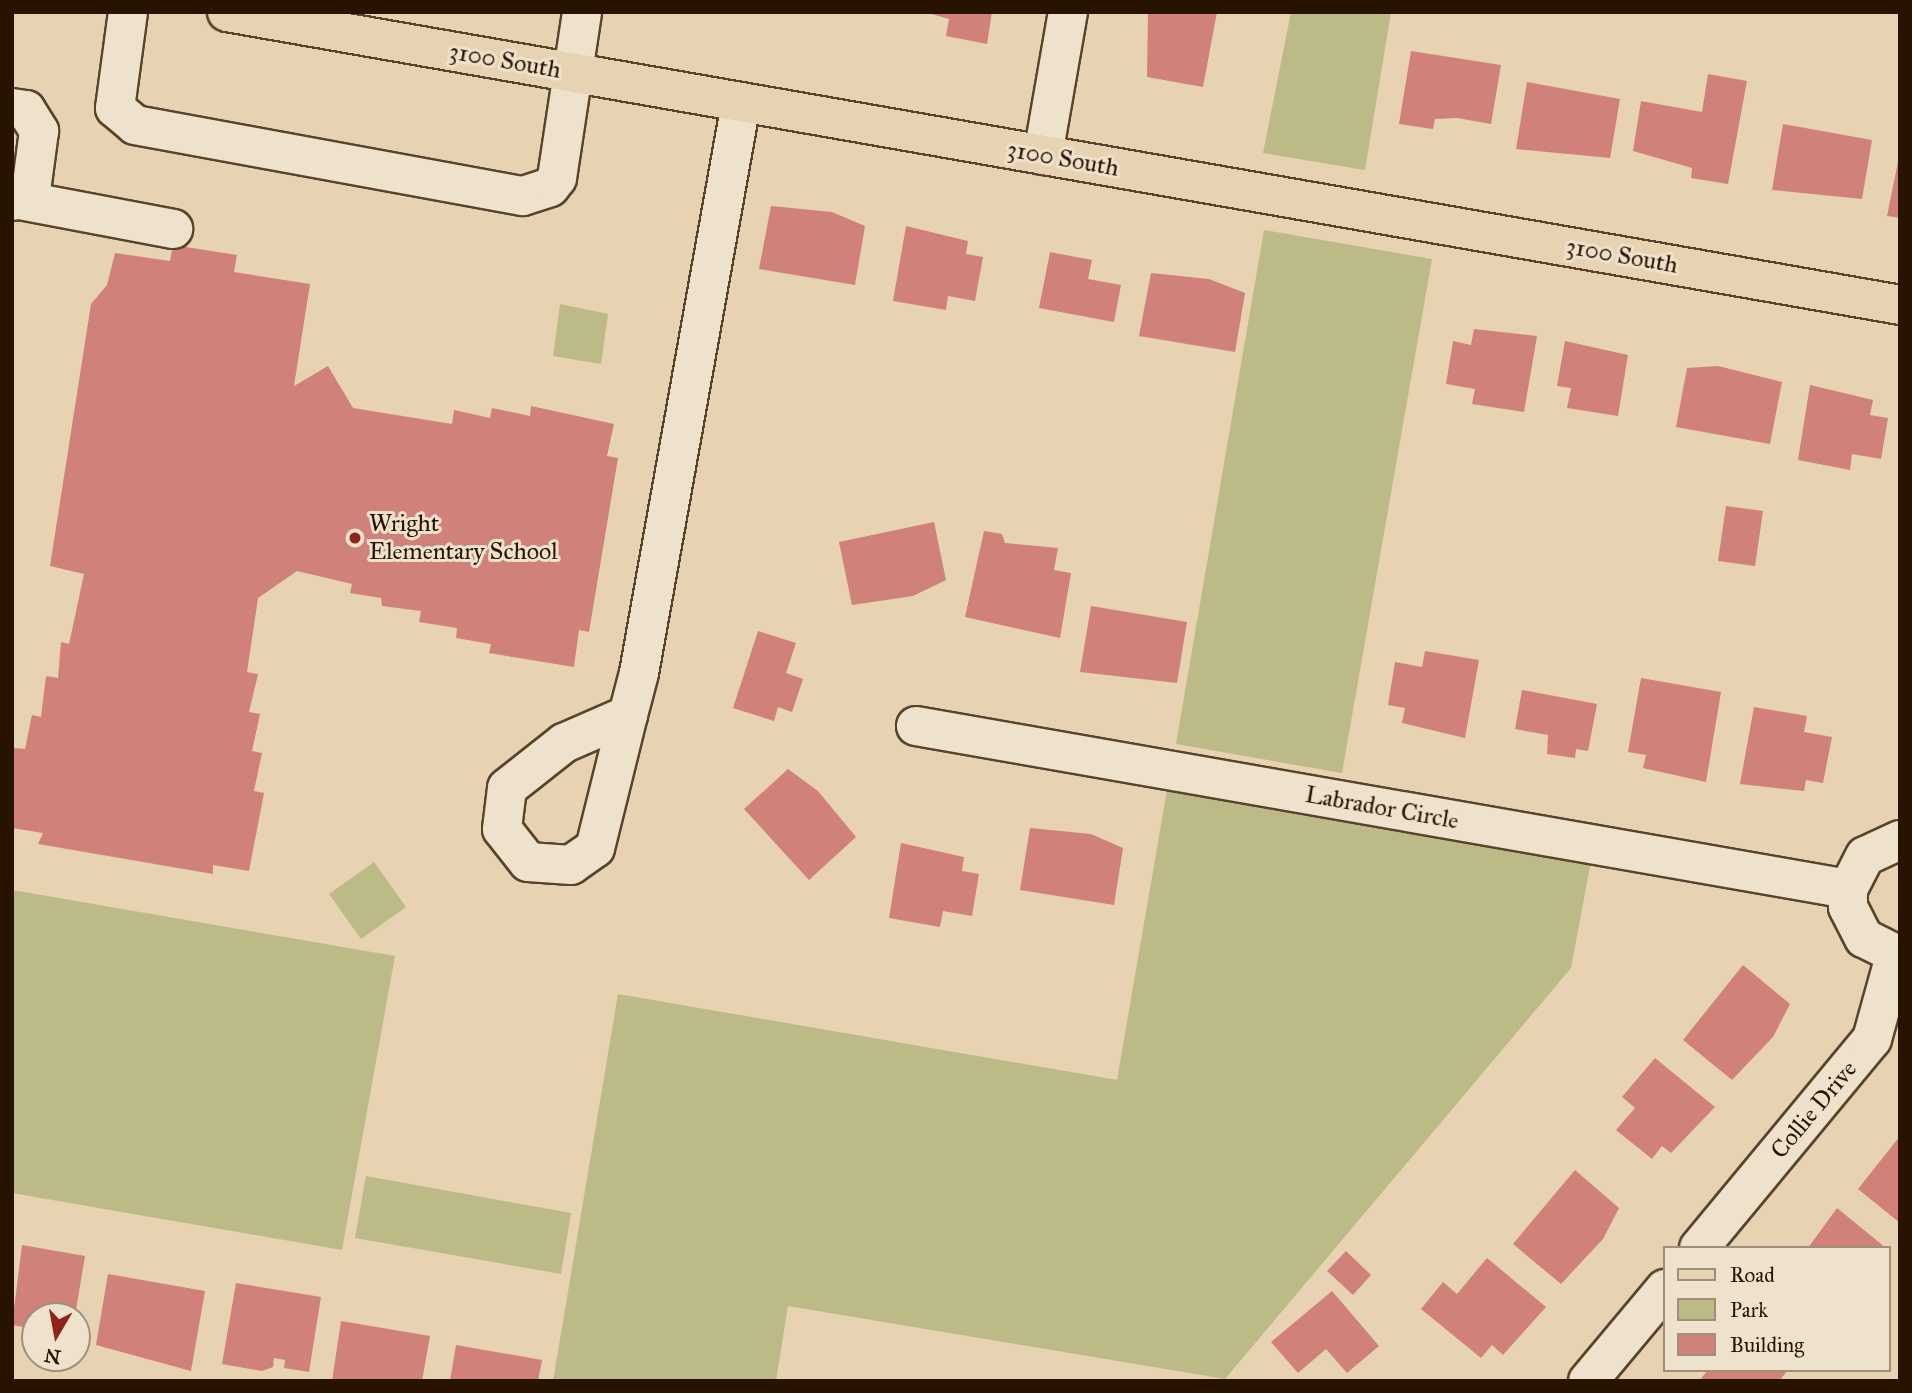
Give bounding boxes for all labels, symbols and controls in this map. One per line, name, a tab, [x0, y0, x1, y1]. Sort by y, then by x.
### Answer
street label: 3100 South	[447, 37, 563, 85]
street label: 3100 South	[1005, 135, 1121, 183]
street label: 3100 South	[1564, 232, 1680, 280]
place label: Wright Elementary School	[369, 510, 558, 566]
marker: Wright Elementary School	[347, 530, 363, 546]
street label: Labrador Circle	[1303, 780, 1461, 836]
street label: Collie Drive	[1765, 1055, 1863, 1165]
legend	[1664, 1246, 1891, 1372]
text: Road	[1730, 1262, 1775, 1288]
text: Park	[1730, 1297, 1768, 1323]
north arrow	[21, 1302, 91, 1372]
text: Building	[1730, 1332, 1804, 1358]
text: N	[43, 1343, 63, 1369]

